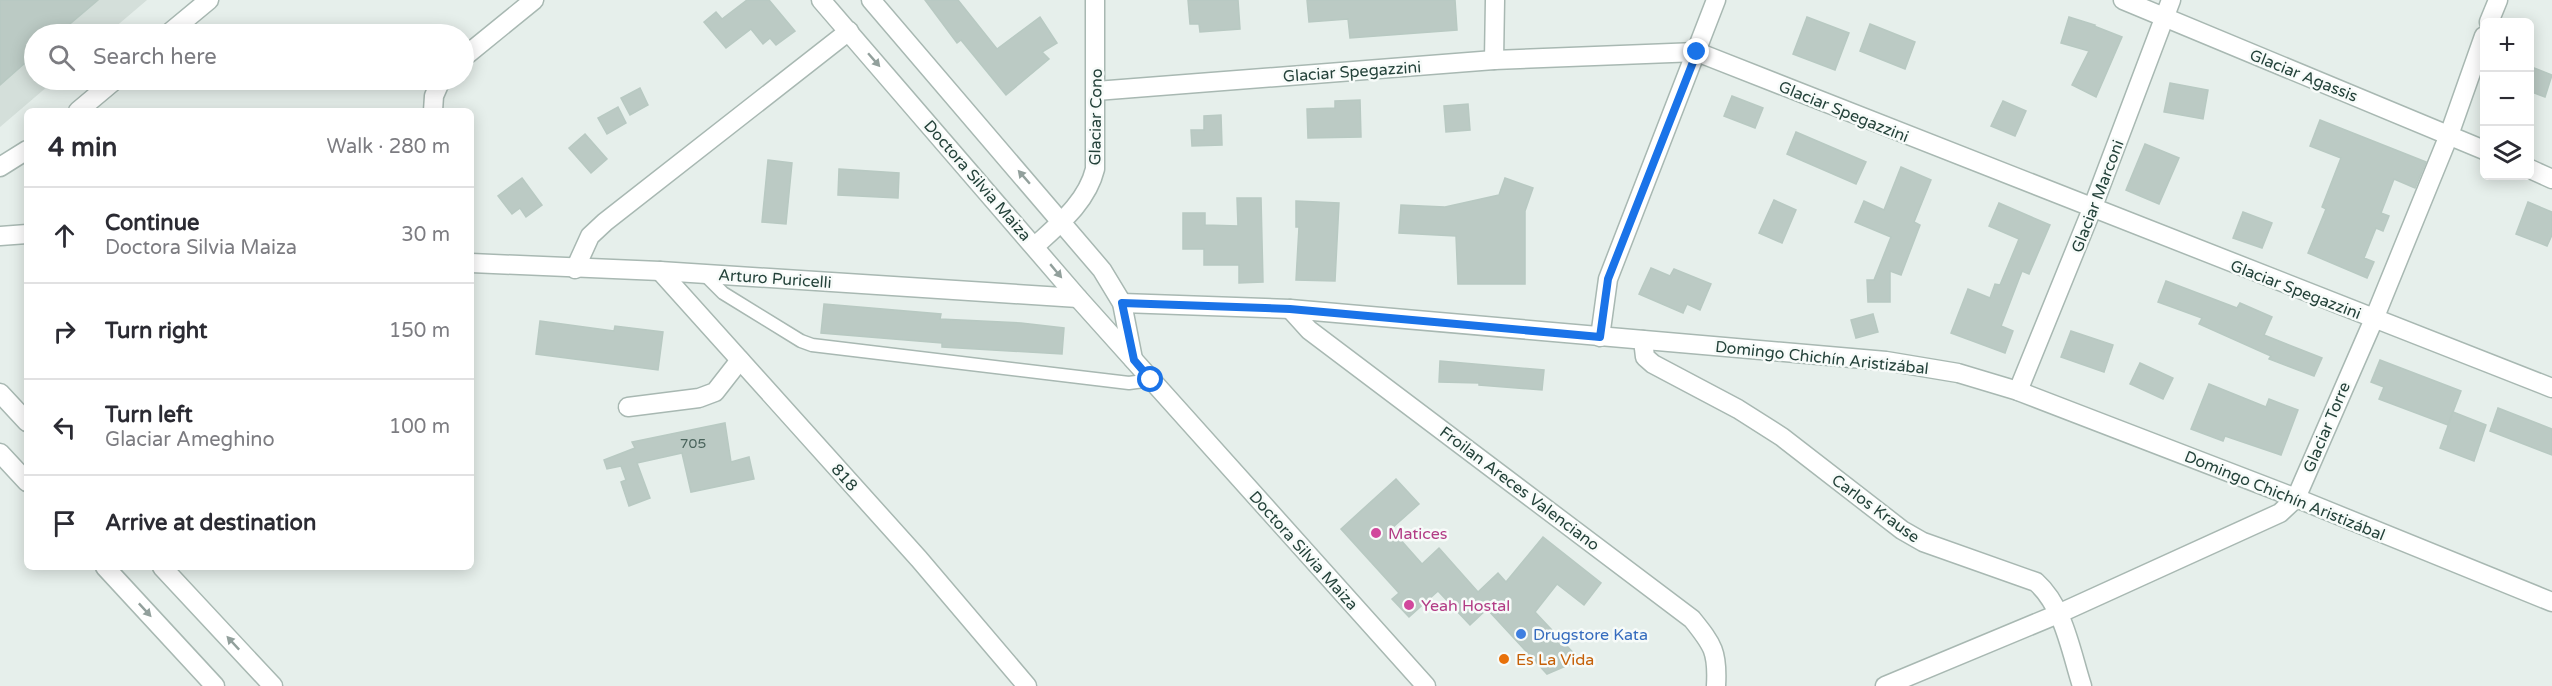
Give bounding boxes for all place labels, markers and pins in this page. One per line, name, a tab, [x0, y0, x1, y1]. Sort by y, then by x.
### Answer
place label: Matices	[1388, 524, 1448, 544]
marker: Matices	[1369, 526, 1383, 540]
place label: Yeah Hostal	[1421, 596, 1510, 616]
marker: Yeah Hostal	[1402, 598, 1416, 612]
place label: Drugstore Kata	[1533, 625, 1648, 645]
marker: Drugstore Kata	[1514, 627, 1528, 641]
place label: Es La Vida	[1516, 650, 1594, 670]
marker: Es La Vida	[1497, 652, 1511, 666]

